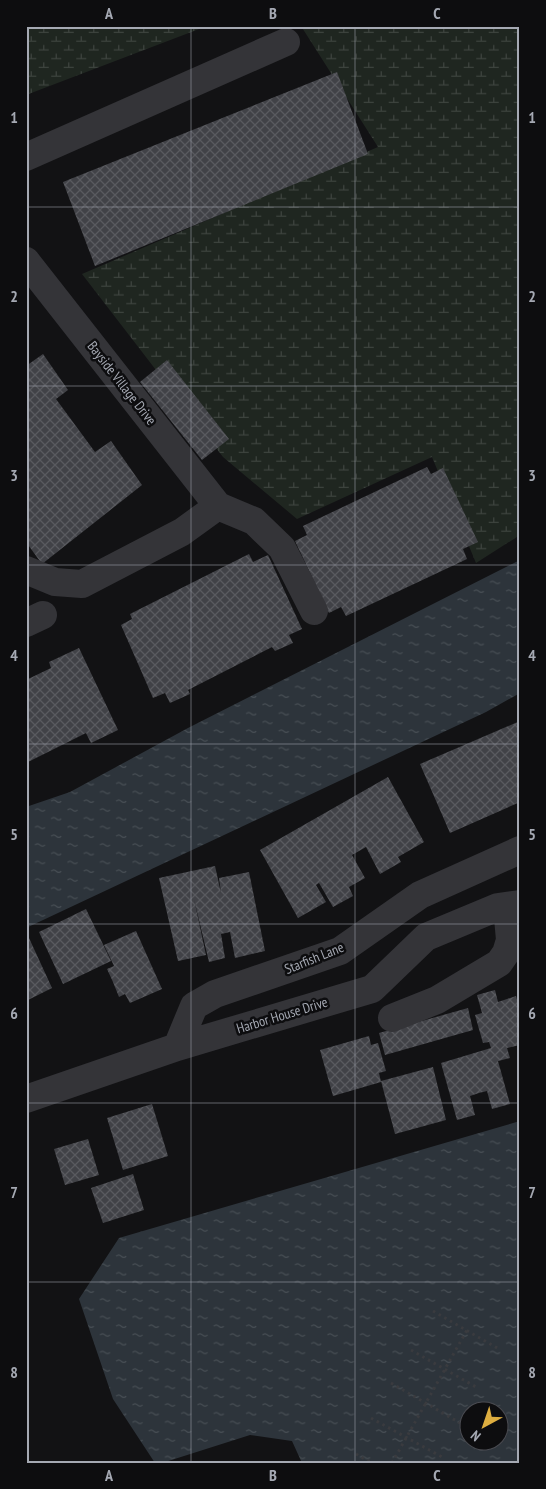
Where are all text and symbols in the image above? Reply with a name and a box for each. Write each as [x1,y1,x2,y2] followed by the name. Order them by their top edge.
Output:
[104,3,114,23] text: A
[269,3,277,23] text: B
[433,3,441,23] text: C
[10,107,18,127] text: 1
[528,107,536,127] text: 1
[10,286,18,306] text: 2
[528,286,536,306] text: 2
[84,337,160,429] street label: Bayside Village Drive
[10,465,18,485] text: 3
[528,465,536,485] text: 3
[10,645,18,665] text: 4
[528,645,536,665] text: 4
[10,824,18,844] text: 5
[528,824,536,844] text: 5
[282,938,346,978] street label: Starfish Lane
[234,993,330,1037] street label: Harbor House Drive
[10,1003,18,1023] text: 6
[528,1003,536,1023] text: 6
[10,1182,18,1202] text: 7
[528,1182,536,1202] text: 7
[10,1362,18,1382] text: 8
[528,1362,536,1382] text: 8
[458,1402,508,1452] north arrow
[467,1427,484,1445] text: N
[104,1465,114,1485] text: A
[269,1465,277,1485] text: B
[433,1465,441,1485] text: C

